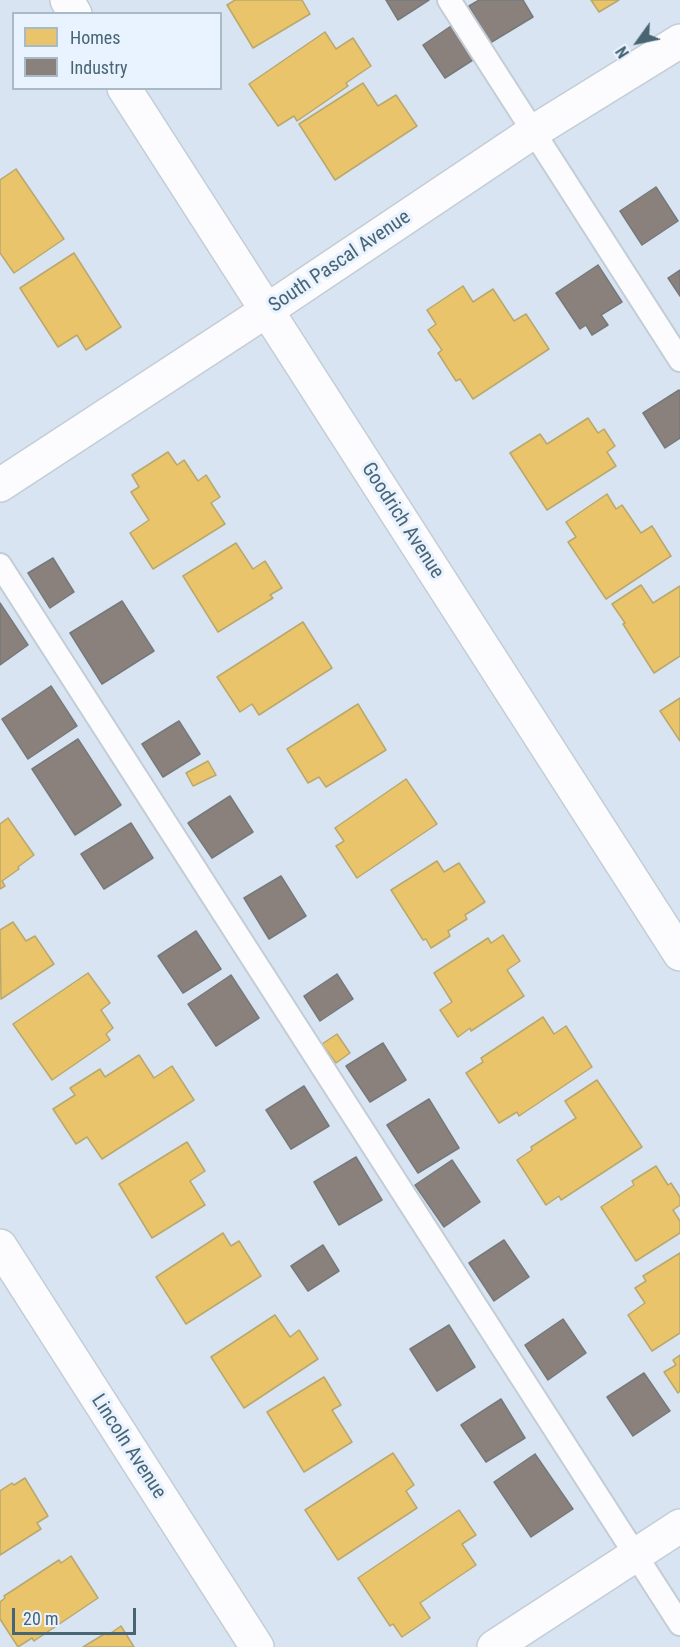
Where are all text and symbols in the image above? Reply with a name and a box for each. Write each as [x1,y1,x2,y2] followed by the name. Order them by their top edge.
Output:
[12,12,222,90] legend
[608,12,668,72] north arrow
[70,27,120,48] text: Homes
[612,43,633,61] text: N
[70,57,128,78] text: Industry
[265,206,415,318] street label: South Pascal Avenue
[356,458,448,584] street label: Goodrich Avenue
[85,1390,171,1504] street label: Lincoln Avenue
[15,1596,140,1634] scale bar
[23,1608,58,1629] text: 20 m

